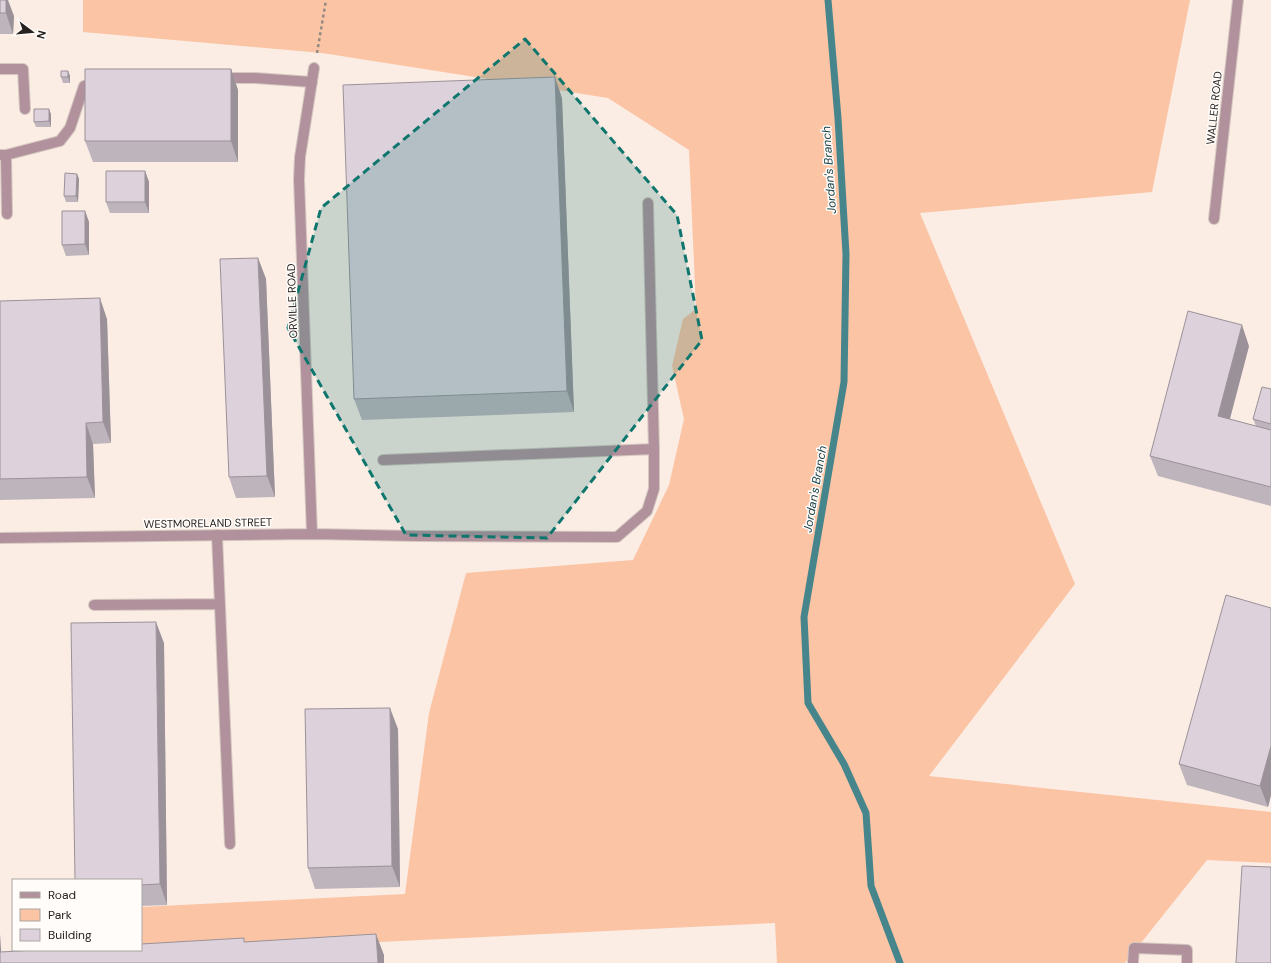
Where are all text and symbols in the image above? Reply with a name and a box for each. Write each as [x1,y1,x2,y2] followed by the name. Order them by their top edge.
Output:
[12,12,52,52] north arrow
[34,29,49,41] text: N
[1203,70,1225,145] street label: WALLER ROAD
[818,125,840,214] water label: Jordan's Branch
[284,263,300,339] street label: ORVILLE ROAD
[799,444,831,534] water label: Jordan's Branch
[144,515,272,531] street label: WESTMORELAND STREET
[12,879,142,951] legend
[48,887,76,903] text: Road
[48,907,72,923] text: Park
[48,927,92,943] text: Building

